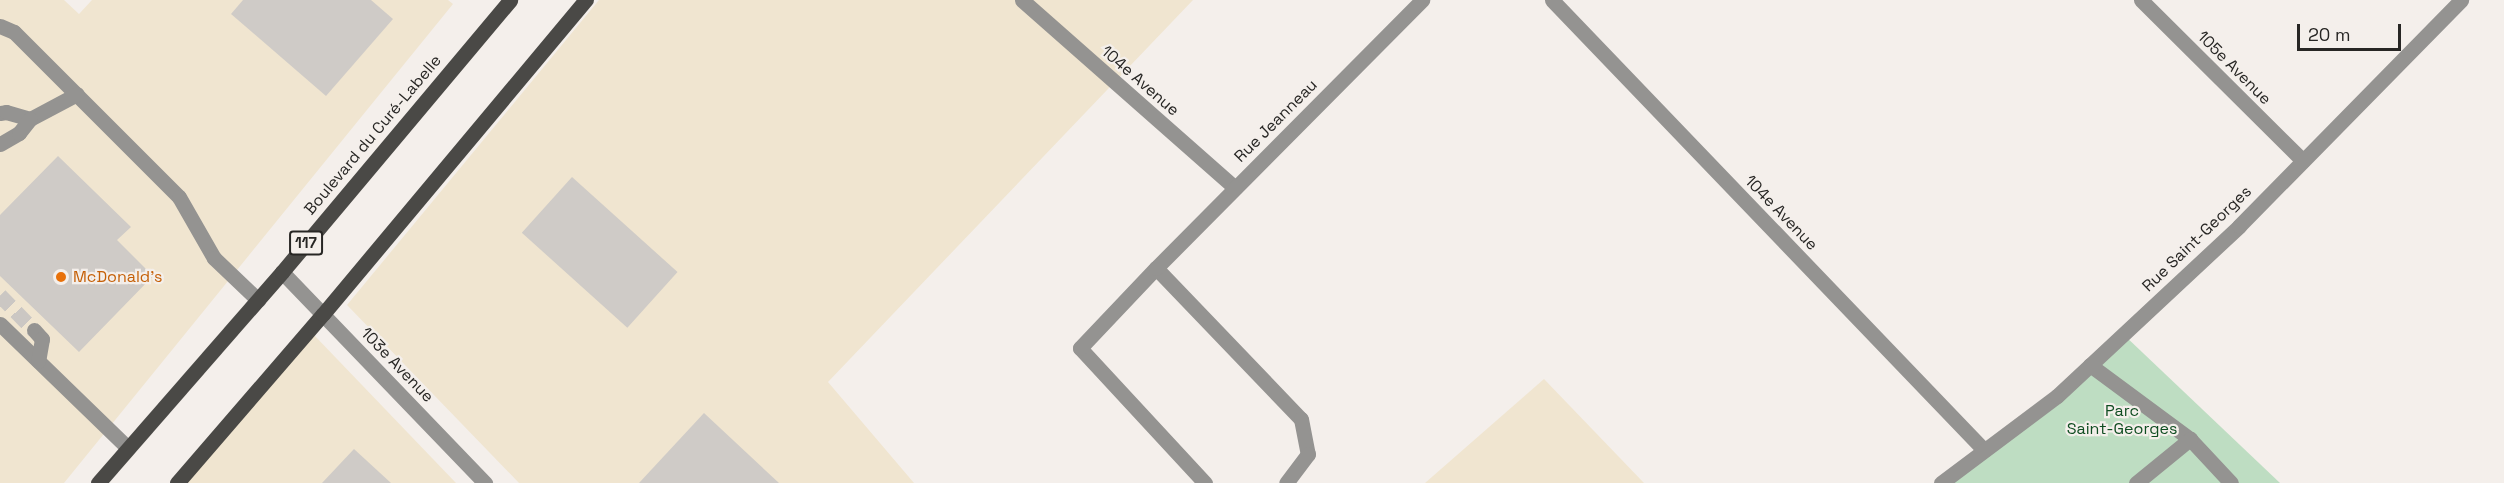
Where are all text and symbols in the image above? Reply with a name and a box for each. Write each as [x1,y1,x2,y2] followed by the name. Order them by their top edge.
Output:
[2300,12,2404,50] scale bar
[2308,23,2351,46] text: 20 m
[2193,27,2275,109] street label: 105e Avenue
[1097,42,1183,120] street label: 104e Avenue
[300,51,446,219] street label: Boulevard du Curé-Labelle
[1231,76,1321,166] street label: Rue Jeanneau
[1740,171,1822,255] street label: 104e Avenue
[2138,182,2256,296] street label: Rue Saint-Georges
[288,231,324,255] road number: 117
[73,267,163,287] place label: McDonald's
[54,270,68,284] marker: McDonald's
[357,324,437,406] street label: 103e Avenue
[2067,401,2177,439] park label: Parc Saint-Georges

